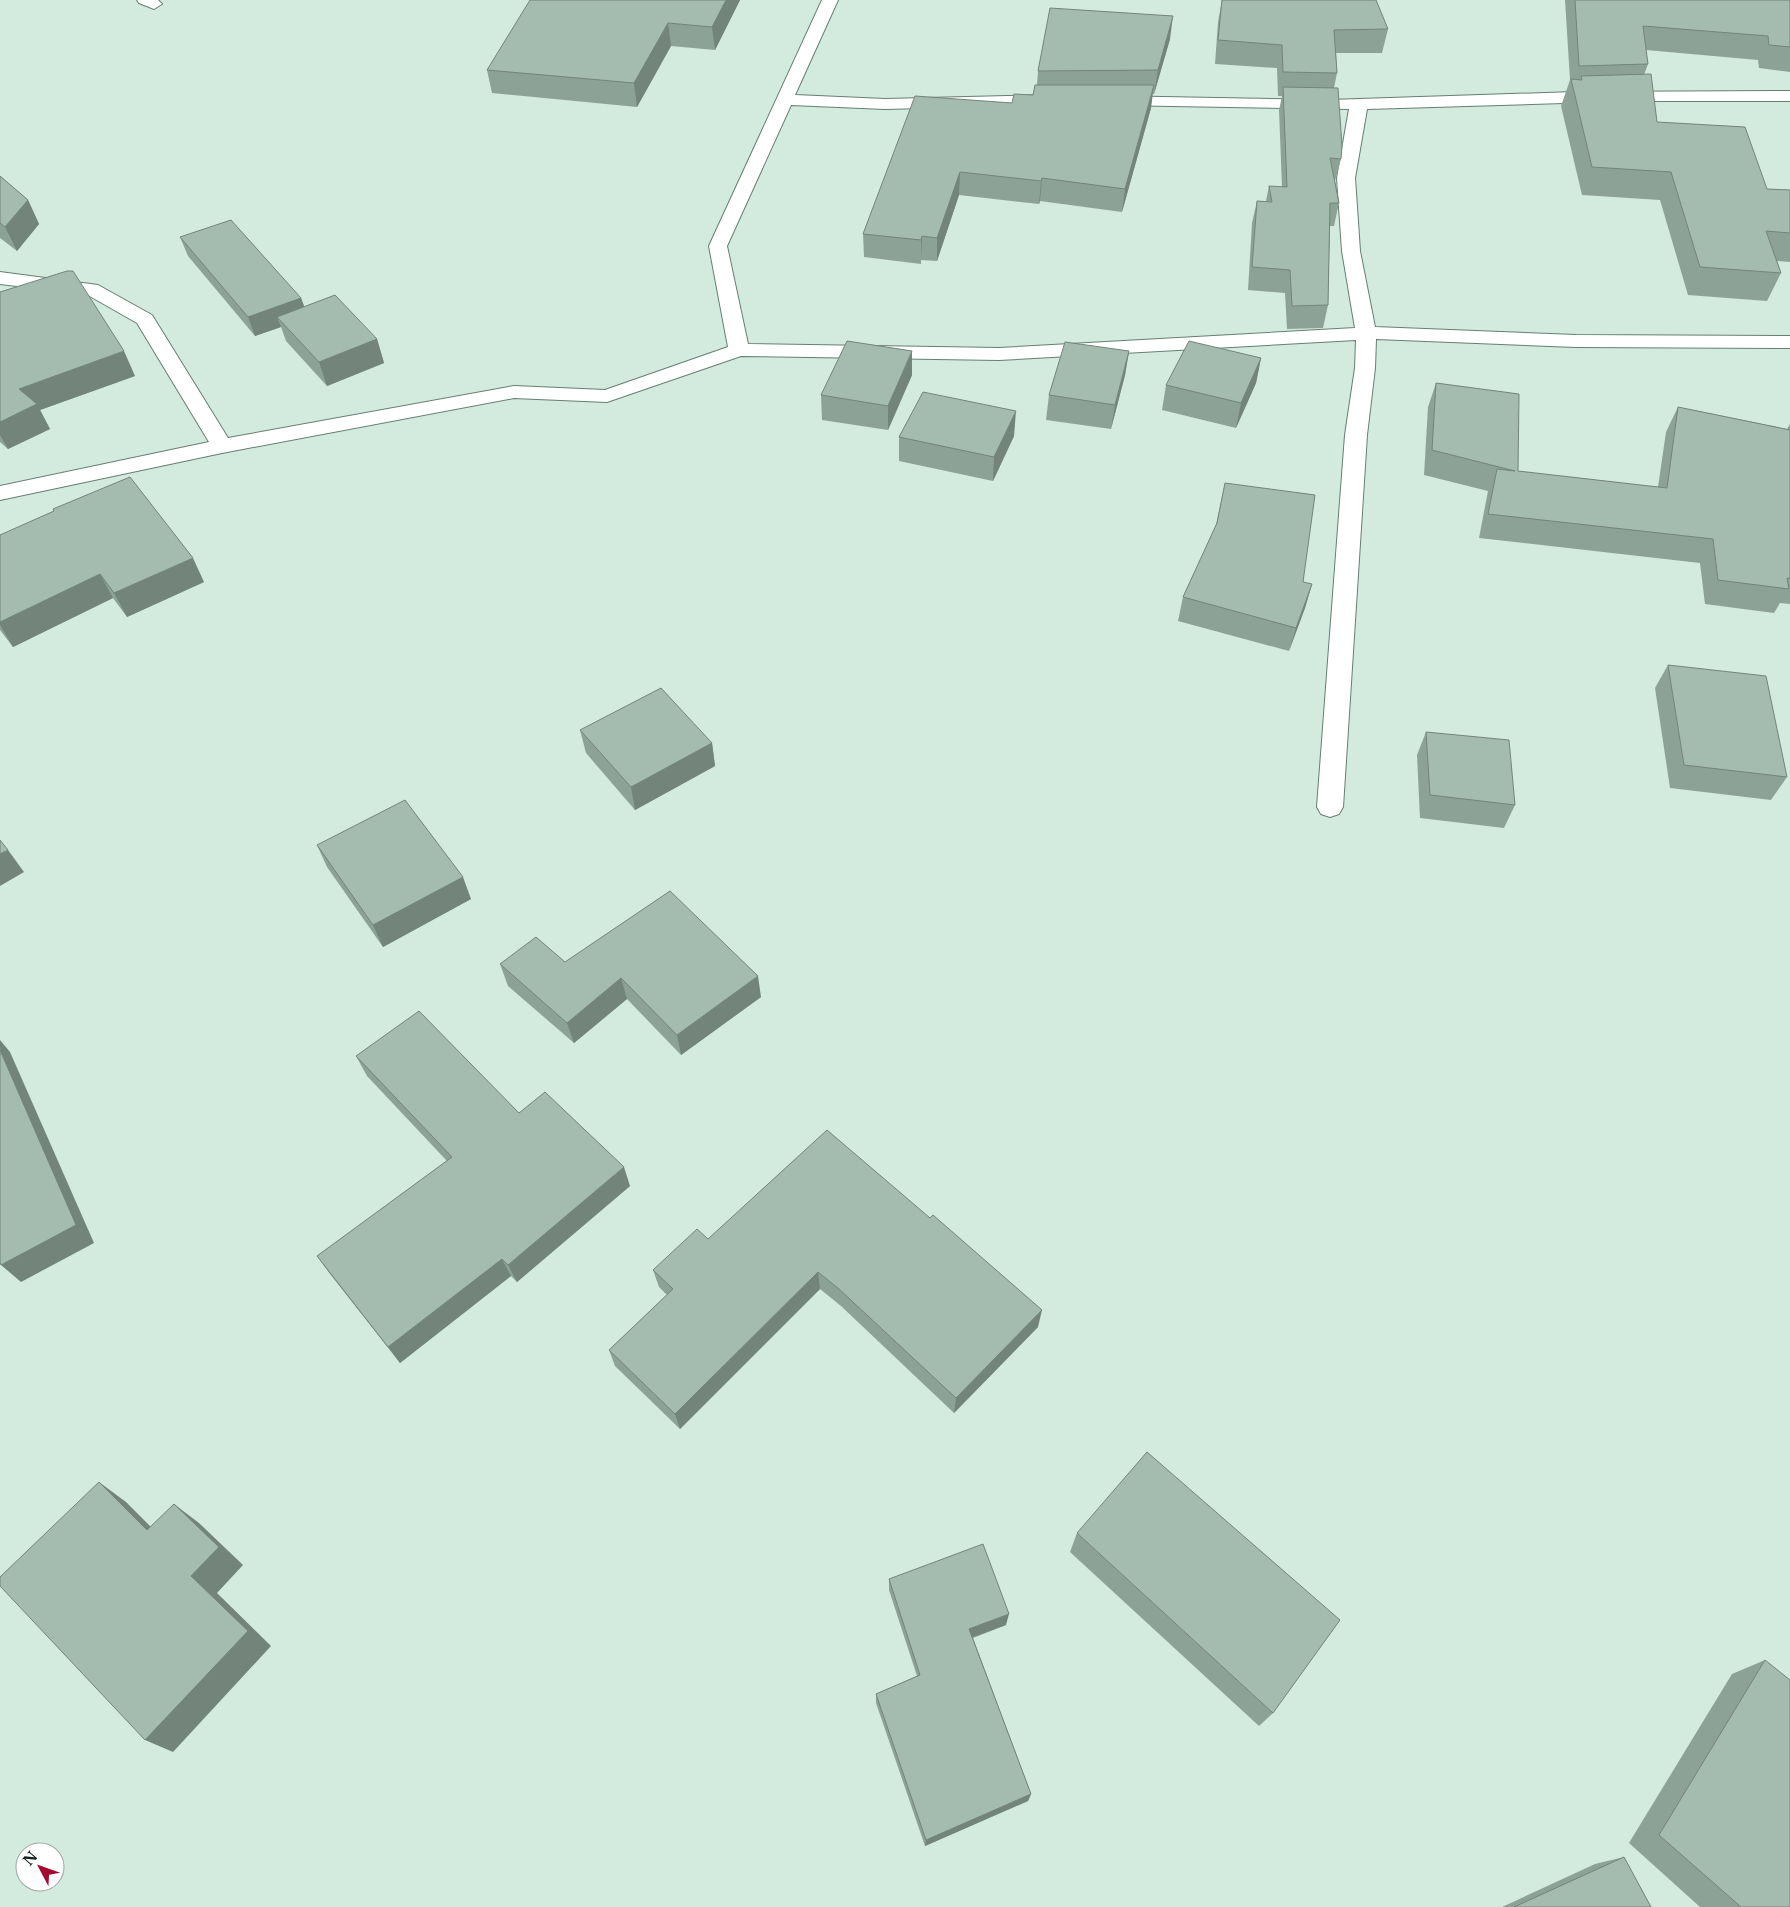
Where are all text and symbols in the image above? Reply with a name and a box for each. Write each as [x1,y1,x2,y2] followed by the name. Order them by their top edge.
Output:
[15,1842,65,1892] north arrow
[19,1848,41,1869] text: N

